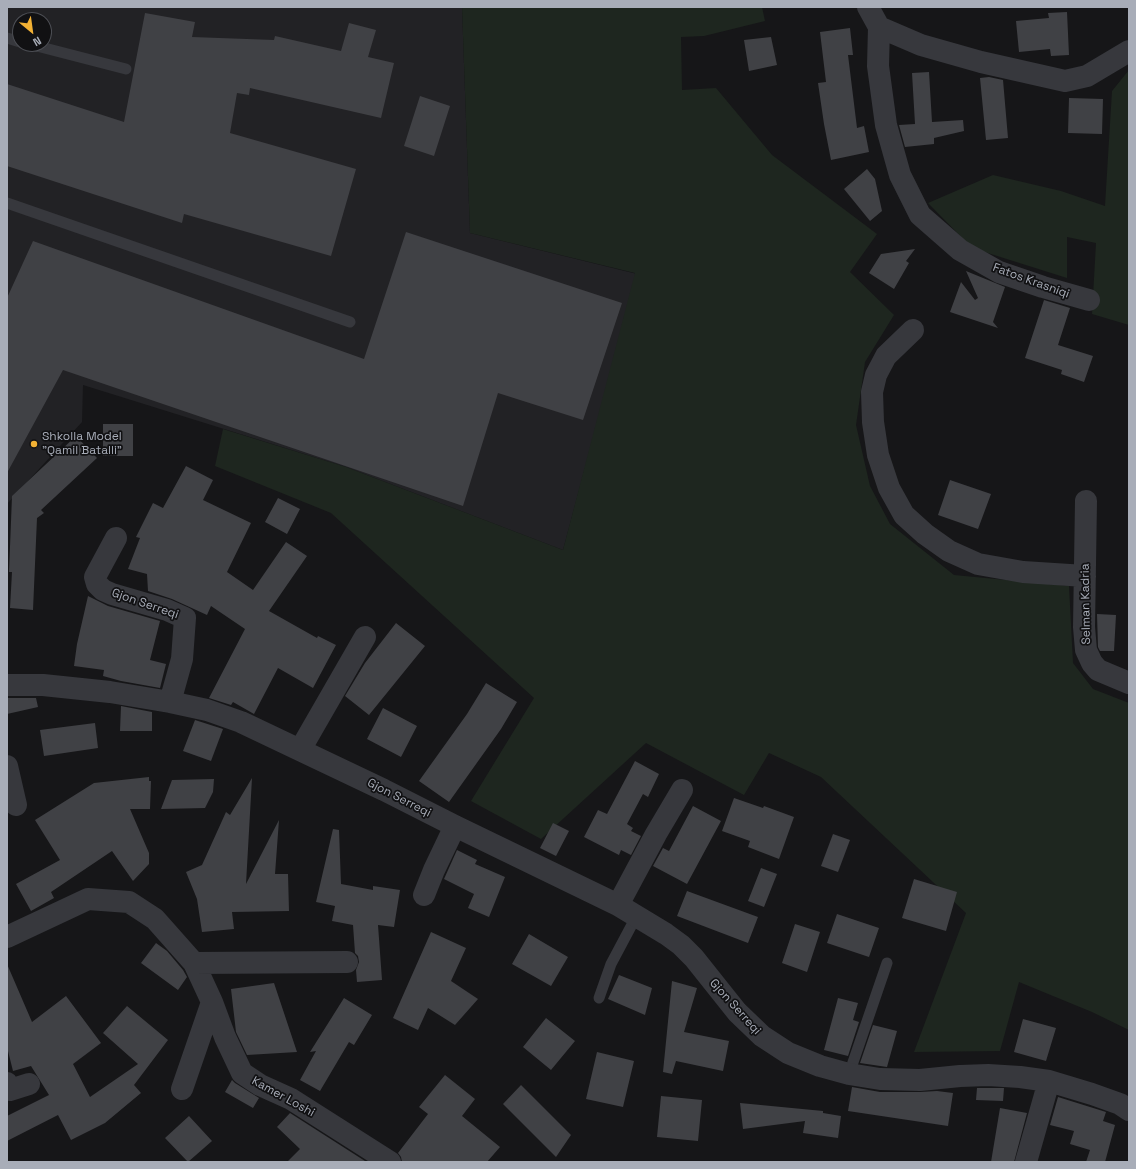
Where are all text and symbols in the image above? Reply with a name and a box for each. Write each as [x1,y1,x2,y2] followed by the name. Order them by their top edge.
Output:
[12,12,52,52] north arrow
[31,34,44,50] text: N
[991,260,1071,302] street label: Fatos Krasniqi
[42,430,122,458] place label: Shkolla Model "Qamil Batalli"
[29,439,39,449] marker: Shkolla Model "Qamil Batalli"
[1078,563,1094,645] street label: Selman Kadria
[110,586,180,622] street label: Gjon Serreqi
[365,776,433,820] street label: Gjon Serreqi
[706,976,764,1038] street label: Gjon Serreqi
[249,1074,317,1120] street label: Kamer Loshi

